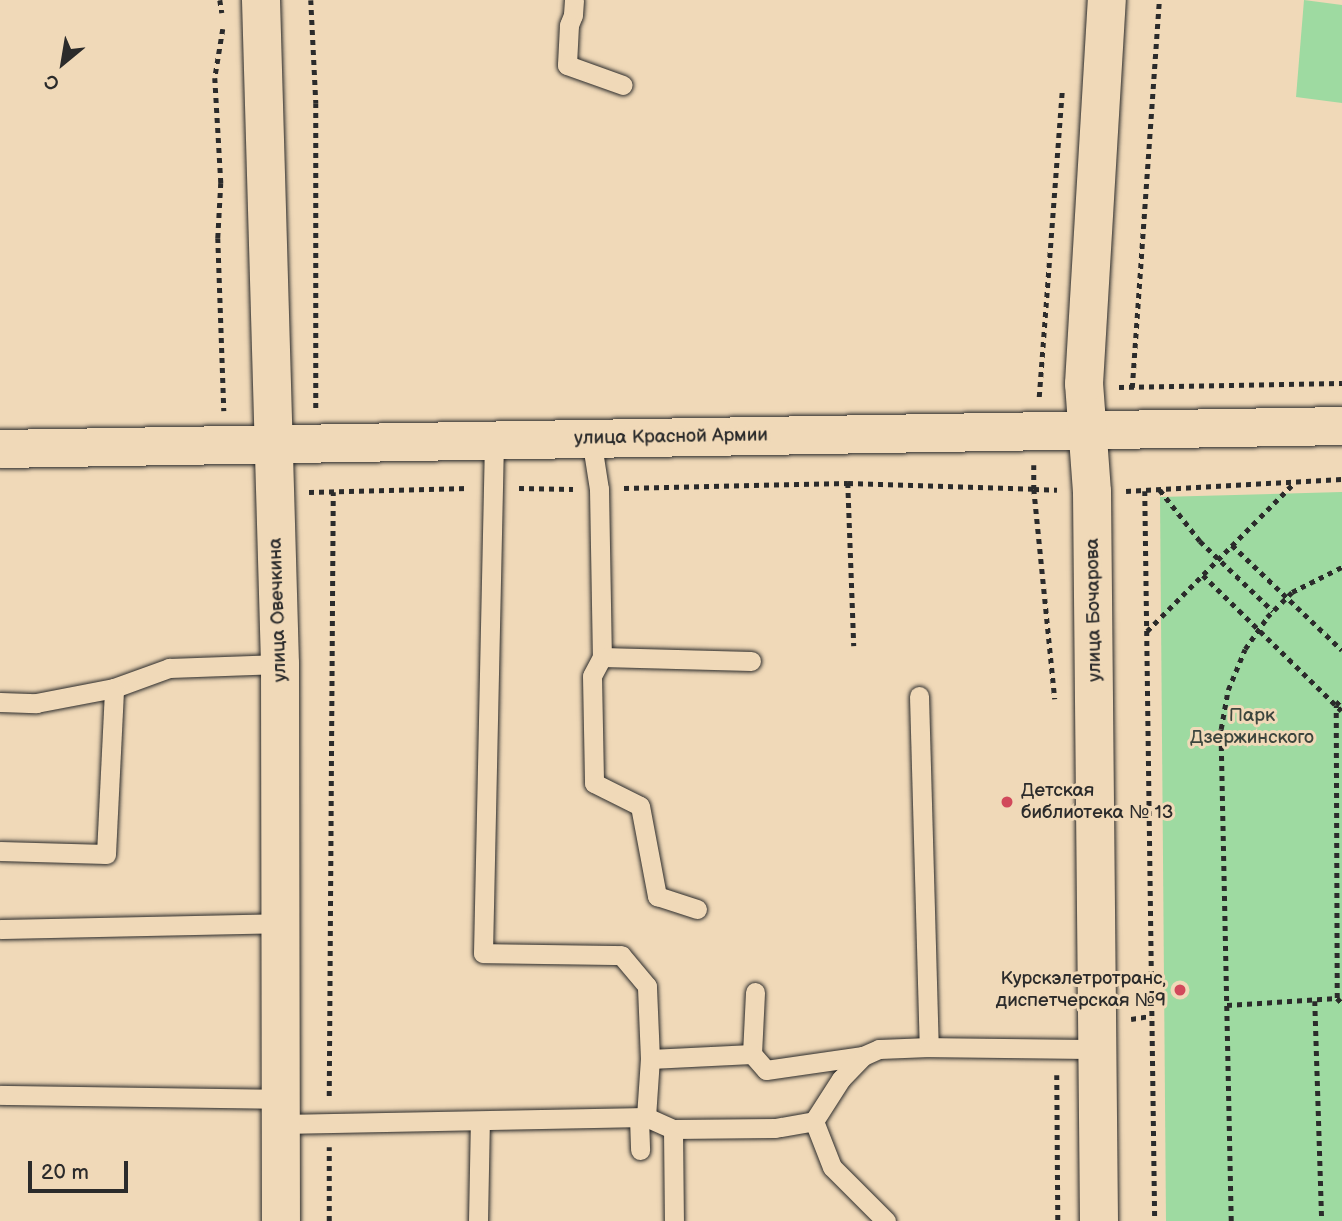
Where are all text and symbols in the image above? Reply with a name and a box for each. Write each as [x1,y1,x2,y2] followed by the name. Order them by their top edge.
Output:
[28,28,98,98] north arrow
[41,68,64,95] text: С
[574,424,768,450] street label: улица Красной Армии
[264,537,292,683] street label: улица Овечкина
[1081,538,1107,682] street label: улица Бочарова
[1190,705,1314,749] park label: Парк Дзержинского
[1021,780,1173,824] place label: Детская библиотека № 13
[999,794,1015,810] marker: Детская библиотека № 13
[996,968,1166,1012] place label: Курскэлетротранс, диспетчерская №9
[1172,982,1188,998] marker: Курскэлетротранс, диспетчерская №9
[32,1148,131,1192] scale bar
[41,1160,89,1185] text: 20 m

